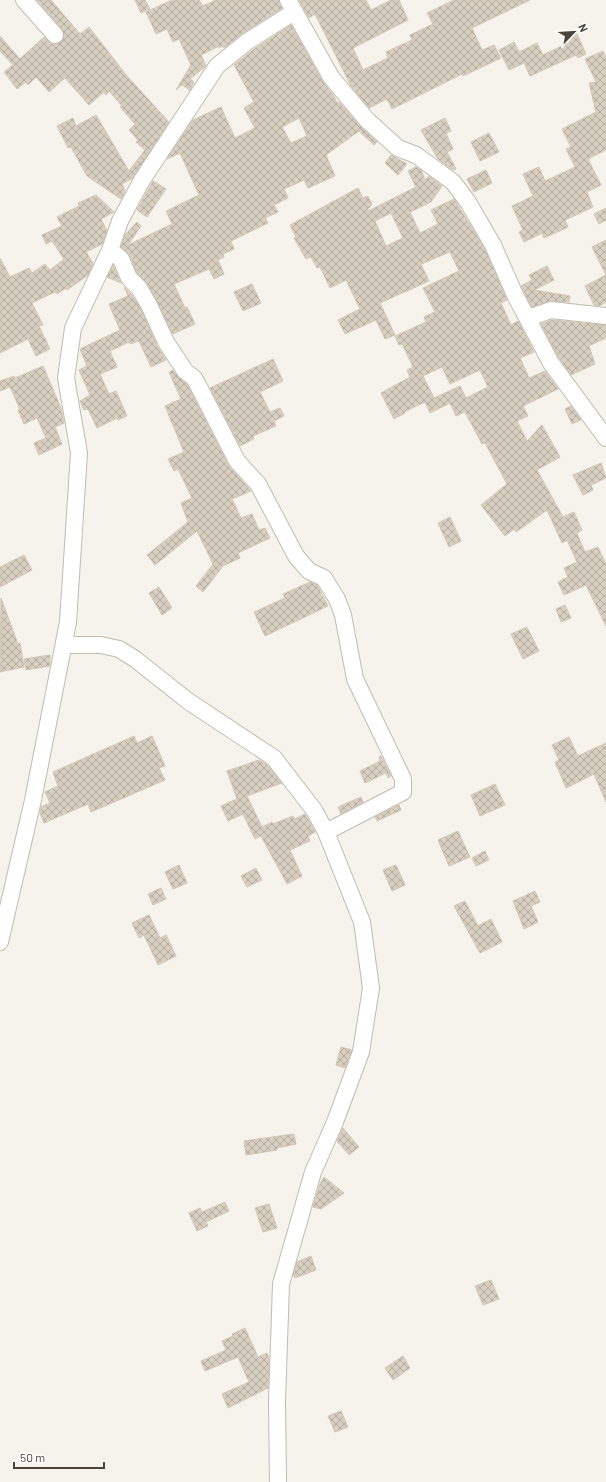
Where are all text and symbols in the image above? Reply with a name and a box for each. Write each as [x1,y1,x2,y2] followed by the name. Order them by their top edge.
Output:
[554,12,594,52] north arrow
[576,21,591,34] text: N
[14,1444,104,1470] scale bar
[20,1450,45,1464] text: 50 m

